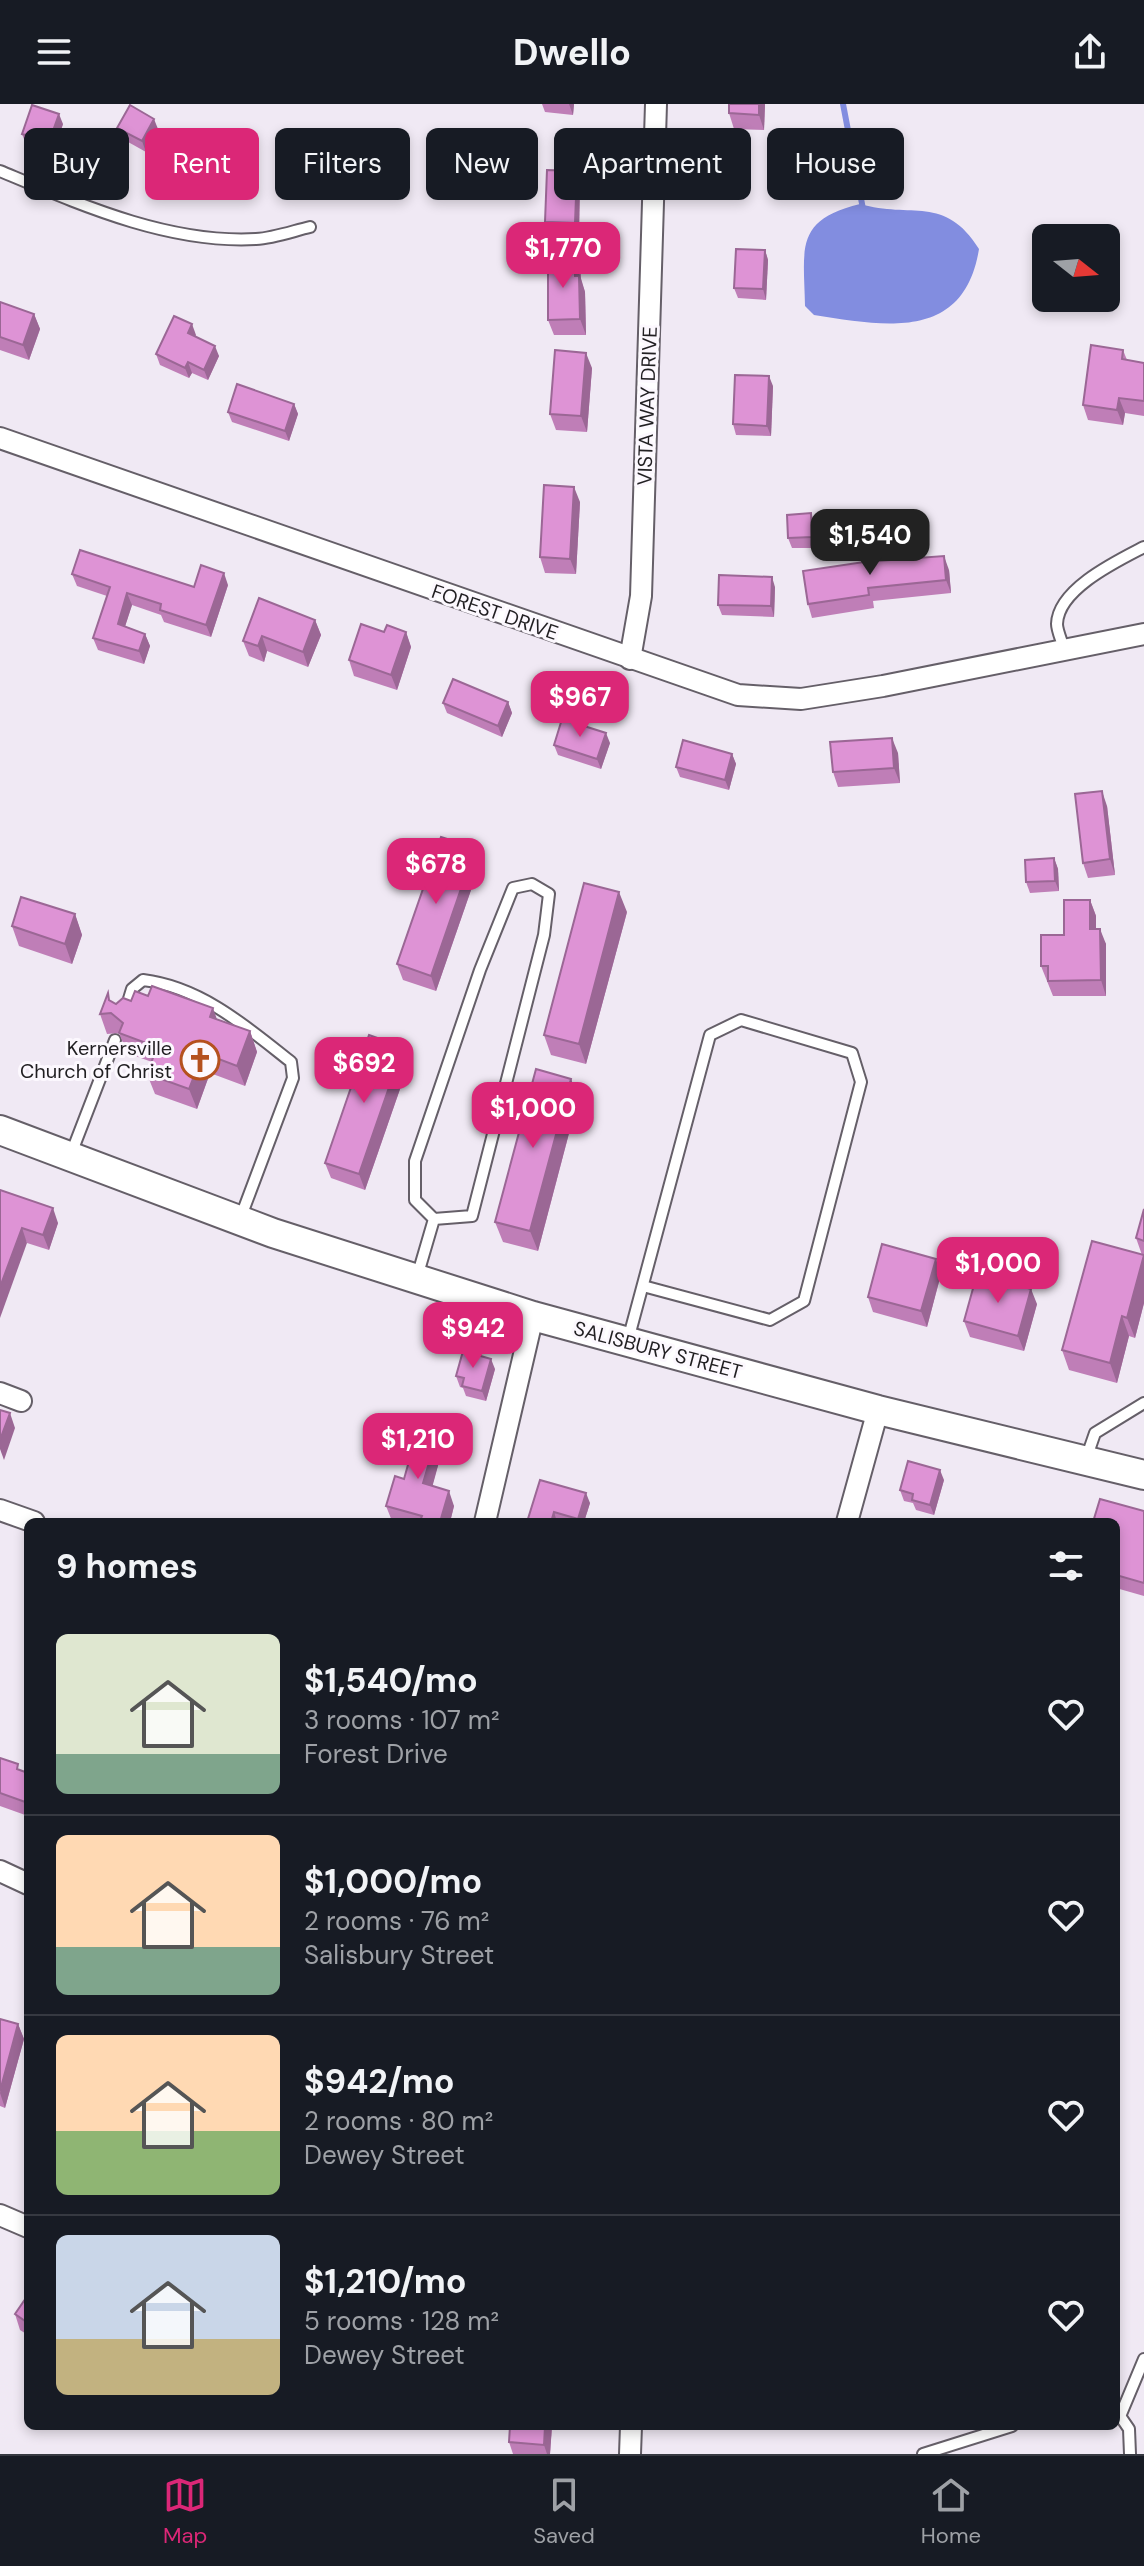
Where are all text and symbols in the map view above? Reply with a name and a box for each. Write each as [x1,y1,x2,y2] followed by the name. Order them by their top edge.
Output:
[513,29,631,76] text: Dwello
[32,30,76,74] icon: menu
[1068,30,1112,74] icon: share
[24,128,129,200] chip: Buy
[145,128,259,200] chip: Rent
[275,128,410,200] chip: Filters
[426,128,538,200] chip: New
[554,128,751,200] chip: Apartment
[767,128,904,200] chip: House
[498,222,628,290] pin: $1,770
[1032,224,1120,312] north arrow
[1032,224,1120,312] map controls
[524,231,602,265] text: $1,770
[631,326,663,486] street label: VISTA WAY DRIVE
[805,509,935,577] pin: $1,540
[829,518,911,552] text: $1,540
[428,578,562,646] street label: FOREST DRIVE
[533,671,627,739] pin: $967
[549,680,611,714] text: $967
[389,838,483,906] pin: $678
[405,847,467,881] text: $678
[20,1035,172,1084] place label: Kernersville Church of Christ
[317,1037,411,1105] pin: $692
[179,1039,221,1081] church icon: Kernersville Church of Christ
[333,1046,396,1080] text: $692
[468,1082,598,1150] pin: $1,000
[490,1091,576,1125] text: $1,000
[933,1237,1063,1305] pin: $1,000
[955,1246,1041,1280] text: $1,000
[426,1302,520,1370] pin: $942
[441,1311,505,1345] text: $942
[571,1315,745,1385] street label: SALISBURY STREET
[353,1413,483,1481] pin: $1,210
[381,1422,455,1456] text: $1,210
[56,1544,198,1589] text: 9 homes
[1044,1544,1088,1588] icon: filters
[304,1658,478,1703] text: $1,540/mo
[120,1666,216,1762] icon: home
[1044,1692,1088,1736] icon: heart
[304,1703,500,1737] text: 3 rooms · 107 m²
[304,1737,448,1771] text: Forest Drive
[304,1859,482,1904] text: $1,000/mo
[120,1867,216,1963] icon: home
[1044,1893,1088,1937] icon: heart
[304,1904,489,1938] text: 2 rooms · 76 m²
[304,1938,494,1972] text: Salisbury Street
[304,2059,454,2104] text: $942/mo
[120,2067,216,2163] icon: home
[1044,2093,1088,2137] icon: heart
[304,2104,493,2138] text: 2 rooms · 80 m²
[304,2138,465,2172] text: Dewey Street
[304,2259,466,2304] text: $1,210/mo
[120,2267,216,2363] icon: home
[1044,2293,1088,2337] icon: heart
[304,2304,499,2338] text: 5 rooms · 128 m²
[304,2338,465,2372] text: Dewey Street
[163,2473,207,2550] tab: Map
[533,2473,595,2550] tab: Saved
[921,2473,981,2550] tab: Home

